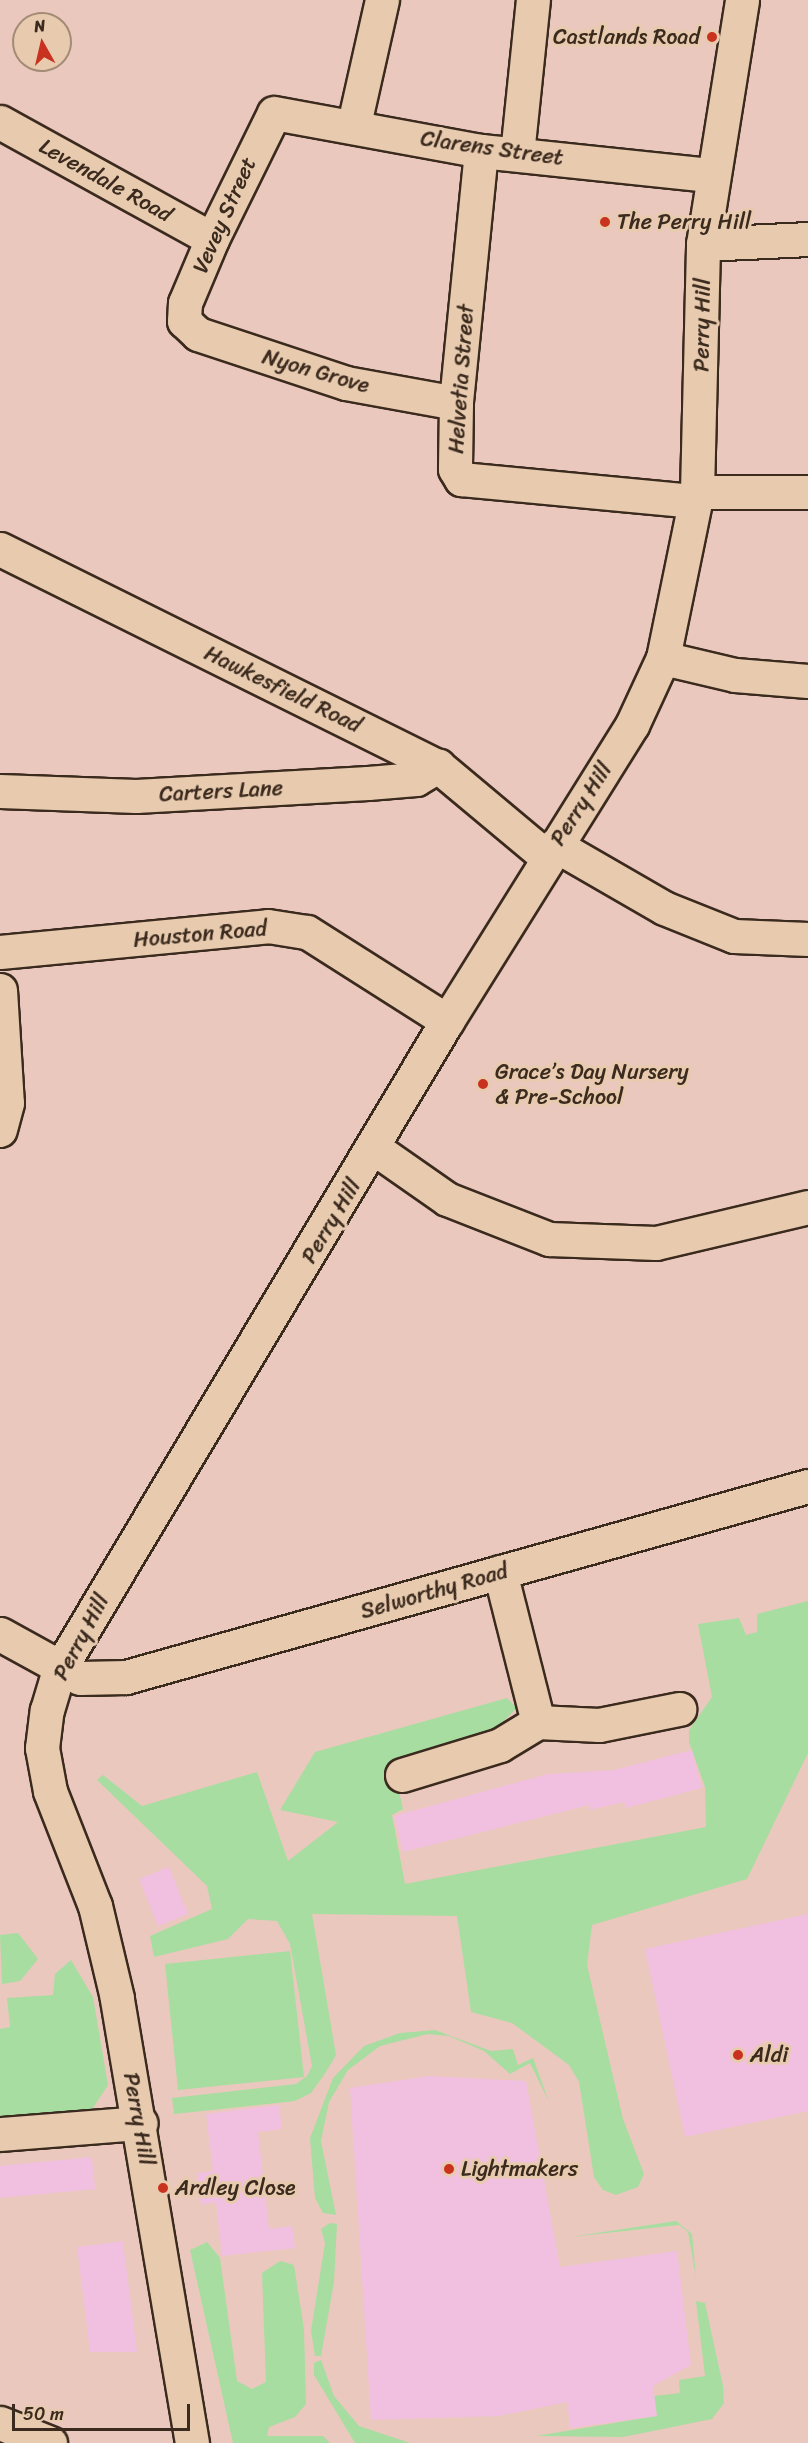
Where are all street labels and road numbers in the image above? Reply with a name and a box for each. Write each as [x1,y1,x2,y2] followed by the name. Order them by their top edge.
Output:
[419,125,565,171] street label: Clarens Street
[35,133,177,227] street label: Levendale Road
[186,152,262,278] street label: Vevey Street
[688,278,716,372] street label: Perry Hill
[443,303,479,455] street label: Helvetia Street
[259,343,373,399] street label: Nyon Grove
[200,640,366,738] street label: Hawkesfield Road
[544,757,618,851] street label: Perry Hill
[158,775,284,807] street label: Carters Lane
[132,915,268,953] street label: Houston Road
[296,1174,366,1268] street label: Perry Hill
[357,1557,511,1625] street label: Selworthy Road
[47,1589,115,1685] street label: Perry Hill
[118,2070,160,2168] street label: Perry Hill

